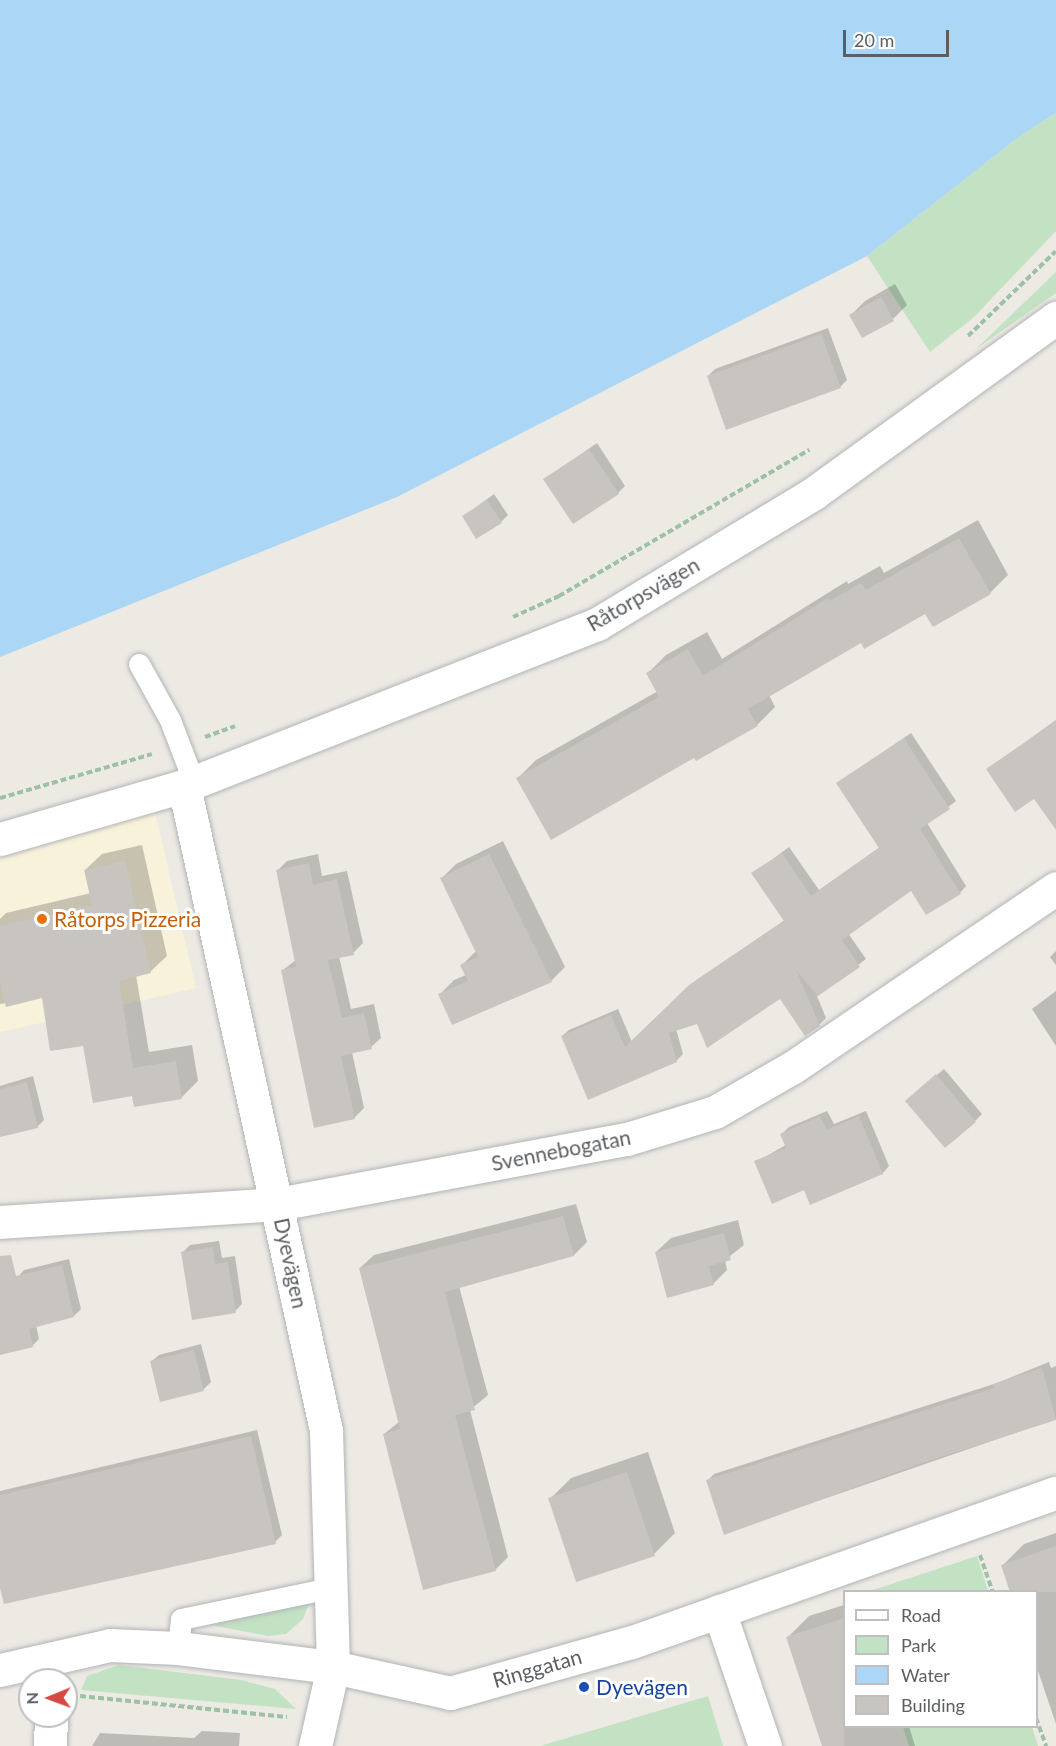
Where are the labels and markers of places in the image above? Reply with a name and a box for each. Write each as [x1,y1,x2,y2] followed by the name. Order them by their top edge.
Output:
[54,906,201,932] place label: Råtorps Pizzeria
[35,912,49,926] marker: Råtorps Pizzeria
[596,1674,688,1700] place label: Dyevägen
[577,1680,591,1694] marker: Dyevägen

